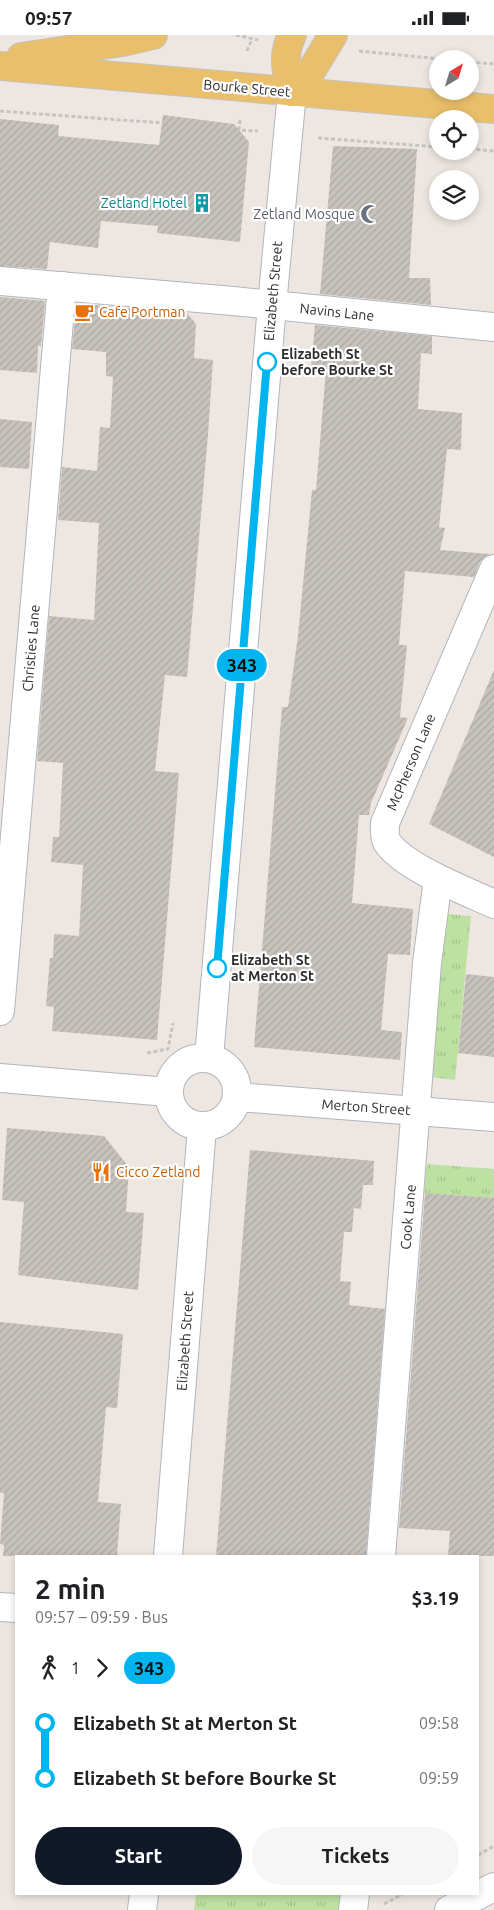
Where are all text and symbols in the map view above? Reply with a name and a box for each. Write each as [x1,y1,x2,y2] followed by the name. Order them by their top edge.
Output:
[25,7,73,29] text: 09:57
[429,50,479,100] north arrow
[429,50,479,220] map controls
[203,76,292,100] street label: Bourke Street
[429,110,479,160] button: locate
[429,170,479,220] button: layers
[191,192,213,214] building icon: Zetland Hotel
[101,195,187,211] place label: Zetland Hotel
[359,203,381,225] mosque icon: Zetland Mosque
[253,206,355,222] place label: Zetland Mosque
[261,240,285,342] street label: Elizabeth Street
[299,300,375,324] street label: Navins Lane
[73,301,95,323] cafe icon: Cafe Portman
[99,304,186,320] place label: Cafe Portman
[281,346,393,378] place label: Elizabeth St before Bourke St
[257,352,277,372] marker: Elizabeth St before Bourke St
[19,604,43,692] street label: Christies Lane
[213,649,271,681] line badge: 343
[227,655,257,675] text: 343
[383,711,439,813] street label: McPherson Lane
[231,952,314,984] place label: Elizabeth St at Merton St
[207,958,227,978] marker: Elizabeth St at Merton St
[321,1096,412,1118] street label: Merton Street
[90,1161,112,1183] restaurant icon: Cicco Zetland
[116,1164,201,1180] place label: Cicco Zetland
[397,1184,419,1250] street label: Cook Lane
[174,1290,197,1392] street label: Elizabeth Street
[35,1573,106,1604] text: 2 min
[411,1587,459,1609] text: $3.19
[35,1608,168,1626] text: 09:57 – 09:59 · Bus
[35,1654,63,1682] icon: walk
[88,1654,116,1682] icon: forward
[134,1658,165,1678] text: 343
[71,1659,80,1677] text: 1
[73,1712,297,1734] text: Elizabeth St at Merton St
[419,1714,459,1732] text: 09:58
[73,1767,336,1789] text: Elizabeth St before Bourke St
[419,1769,459,1787] text: 09:59
[35,1827,242,1885] button: Start
[252,1827,459,1885] button: Tickets

